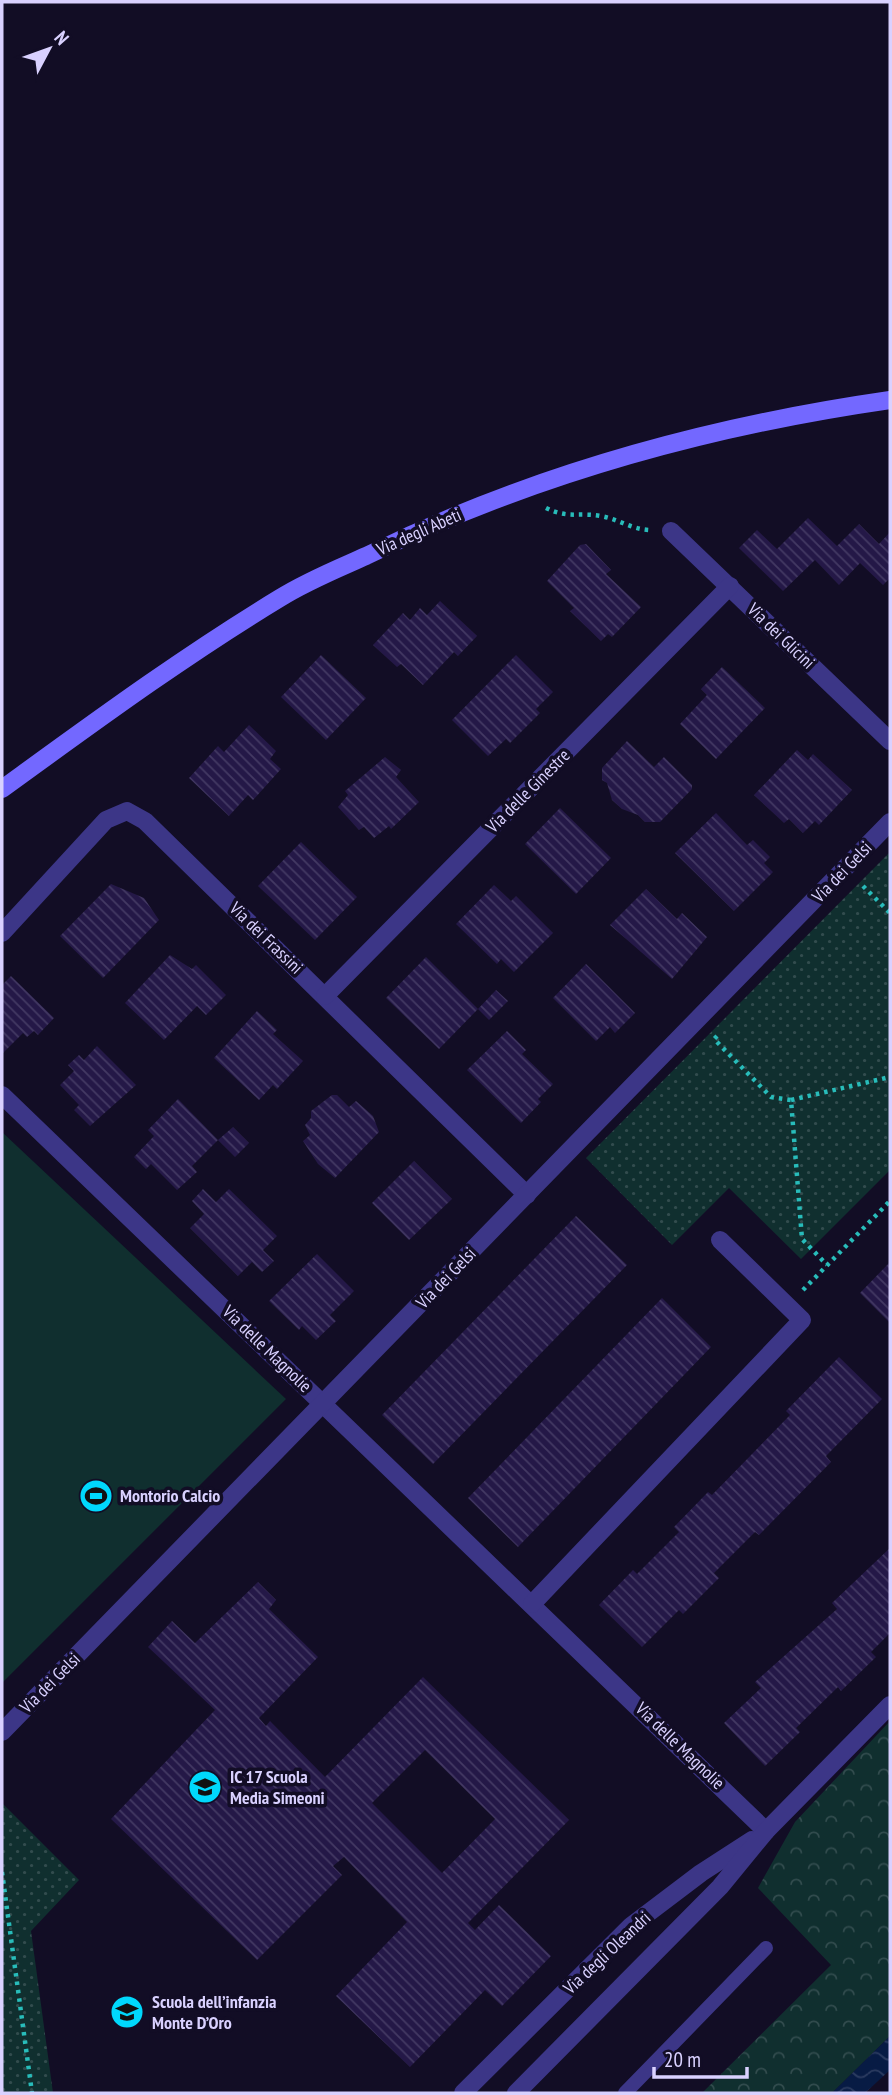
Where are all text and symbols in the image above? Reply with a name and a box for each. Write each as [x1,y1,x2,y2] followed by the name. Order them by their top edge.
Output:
[14,14,84,84] north arrow
[49,26,74,50] text: N
[372,503,465,561] street label: Via degli Abeti
[742,597,820,674] street label: Via dei Glicini
[480,744,575,838] street label: Via delle Ginestre
[806,836,877,908] street label: Via dei Gelsi
[224,896,308,978] street label: Via dei Frassini
[410,1242,481,1314] street label: Via dei Gelsi
[217,1299,317,1397] street label: Via delle Magnolie
[77,1477,115,1515] sports icon: Montorio Calcio
[120,1484,220,1507] place label: Montorio Calcio
[14,1647,85,1719] street label: Via dei Gelsi
[630,1696,730,1794] street label: Via delle Magnolie
[230,1765,325,1809] place label: IC 17 Scuola Media Simeoni
[186,1768,224,1806] school or university icon: IC 17 Scuola Media Simeoni
[557,1906,655,2000] street label: Via degli Oleandri
[152,1990,276,2034] place label: Scuola dell’infanzia Monte D’Oro
[108,1993,146,2031] school or university icon: Scuola dell’infanzia Monte D’Oro
[654,2036,747,2080] scale bar
[664,2046,701,2073] text: 20 m

